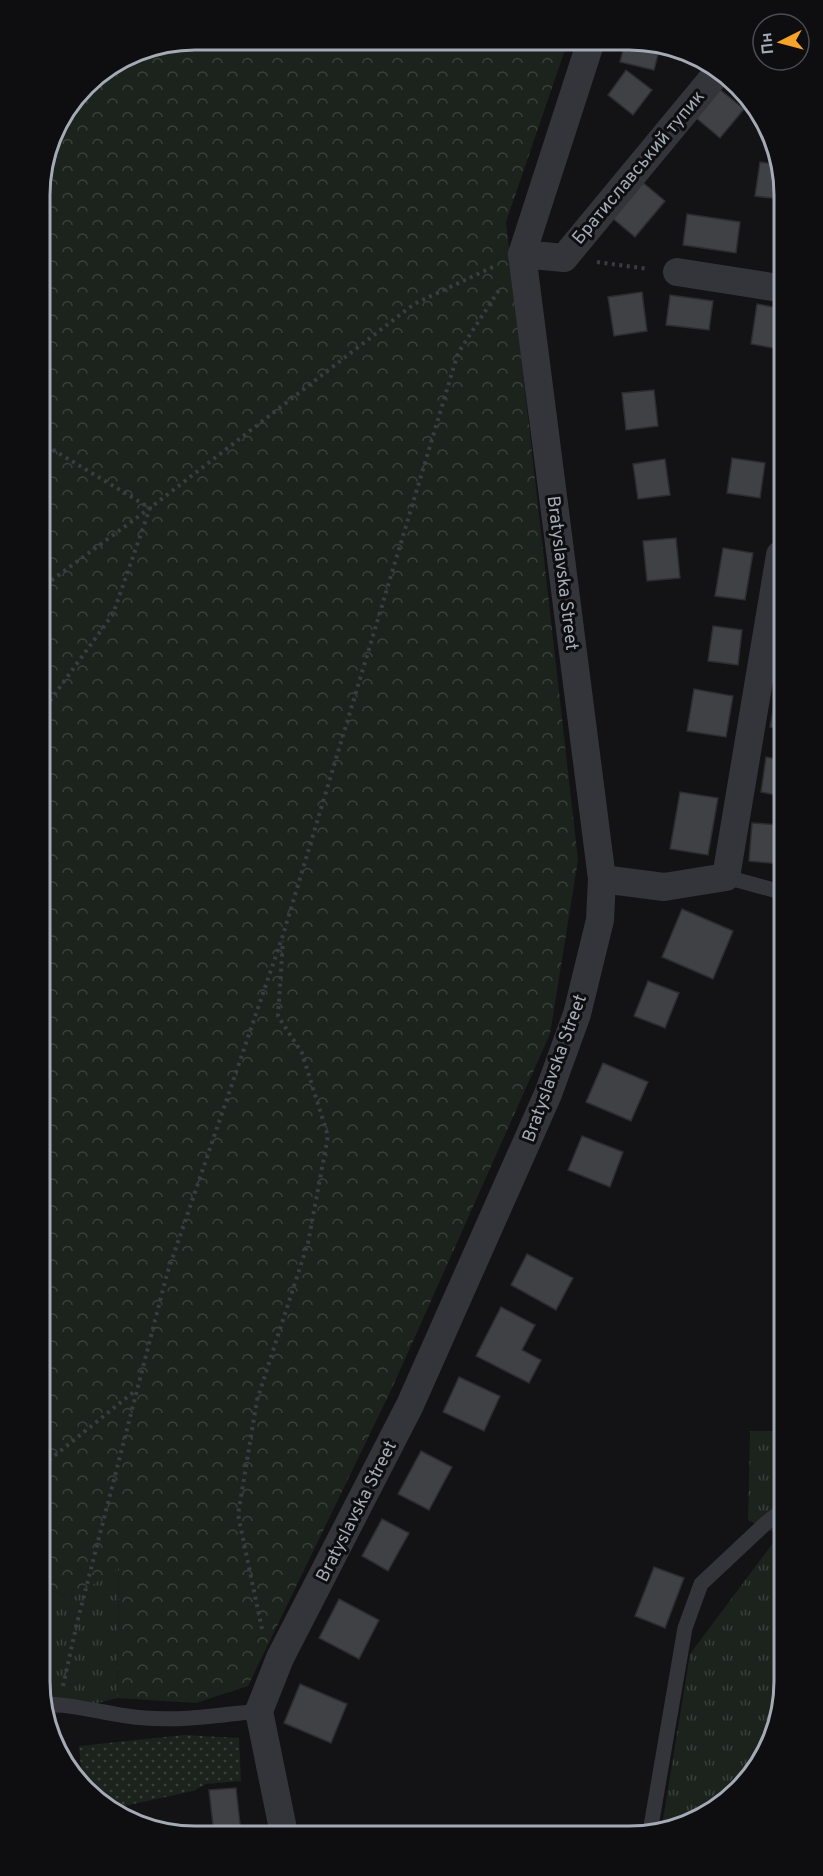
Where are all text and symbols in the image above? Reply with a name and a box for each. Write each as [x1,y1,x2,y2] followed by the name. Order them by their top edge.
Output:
[751,12,811,72] north arrow
[757,32,779,55] text: Пн
[568,86,710,250] street label: Братиславський тупик
[541,495,582,652] street label: Bratyslavska Street
[518,991,593,1146] street label: Bratyslavska Street
[312,1437,403,1586] street label: Bratyslavska Street

